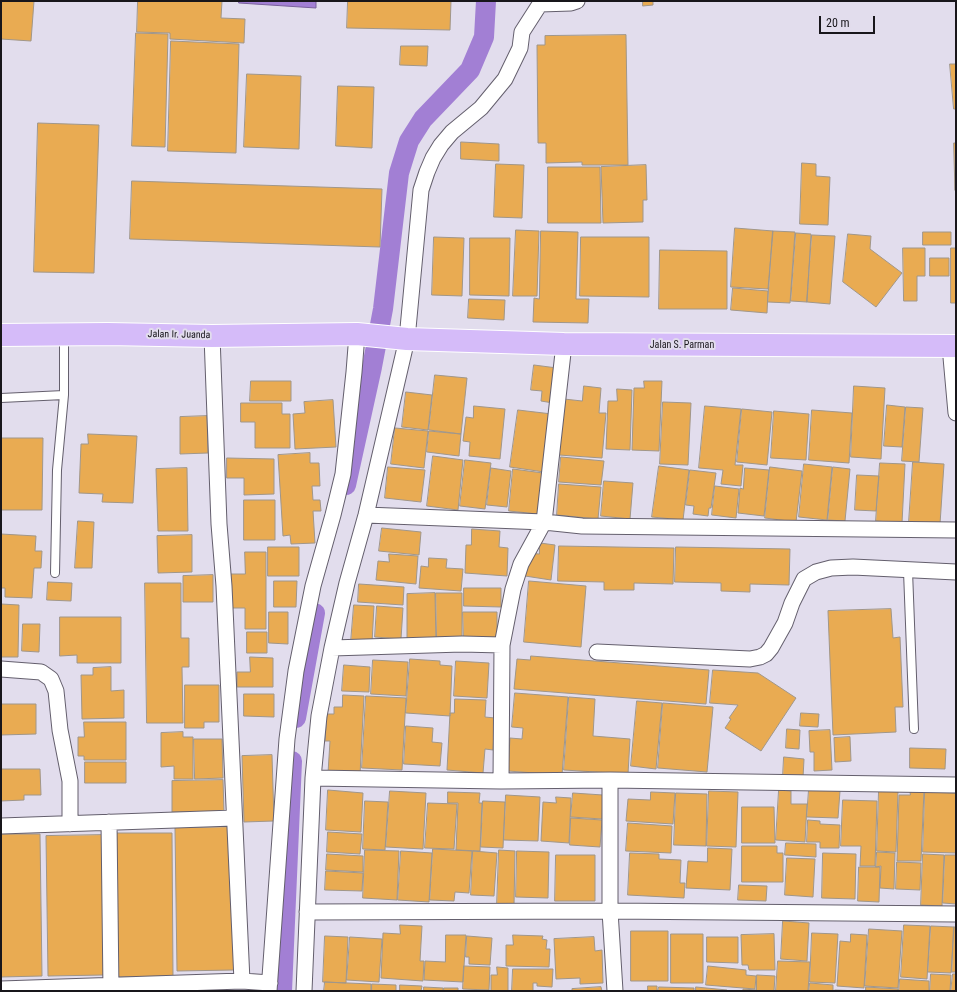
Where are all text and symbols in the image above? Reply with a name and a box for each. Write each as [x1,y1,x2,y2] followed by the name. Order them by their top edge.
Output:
[821,8,877,34] scale bar
[826,16,850,30] text: 20 m
[148,328,210,342] street label: Jalan Ir. Juanda
[650,339,714,351] street label: Jalan S. Parman

